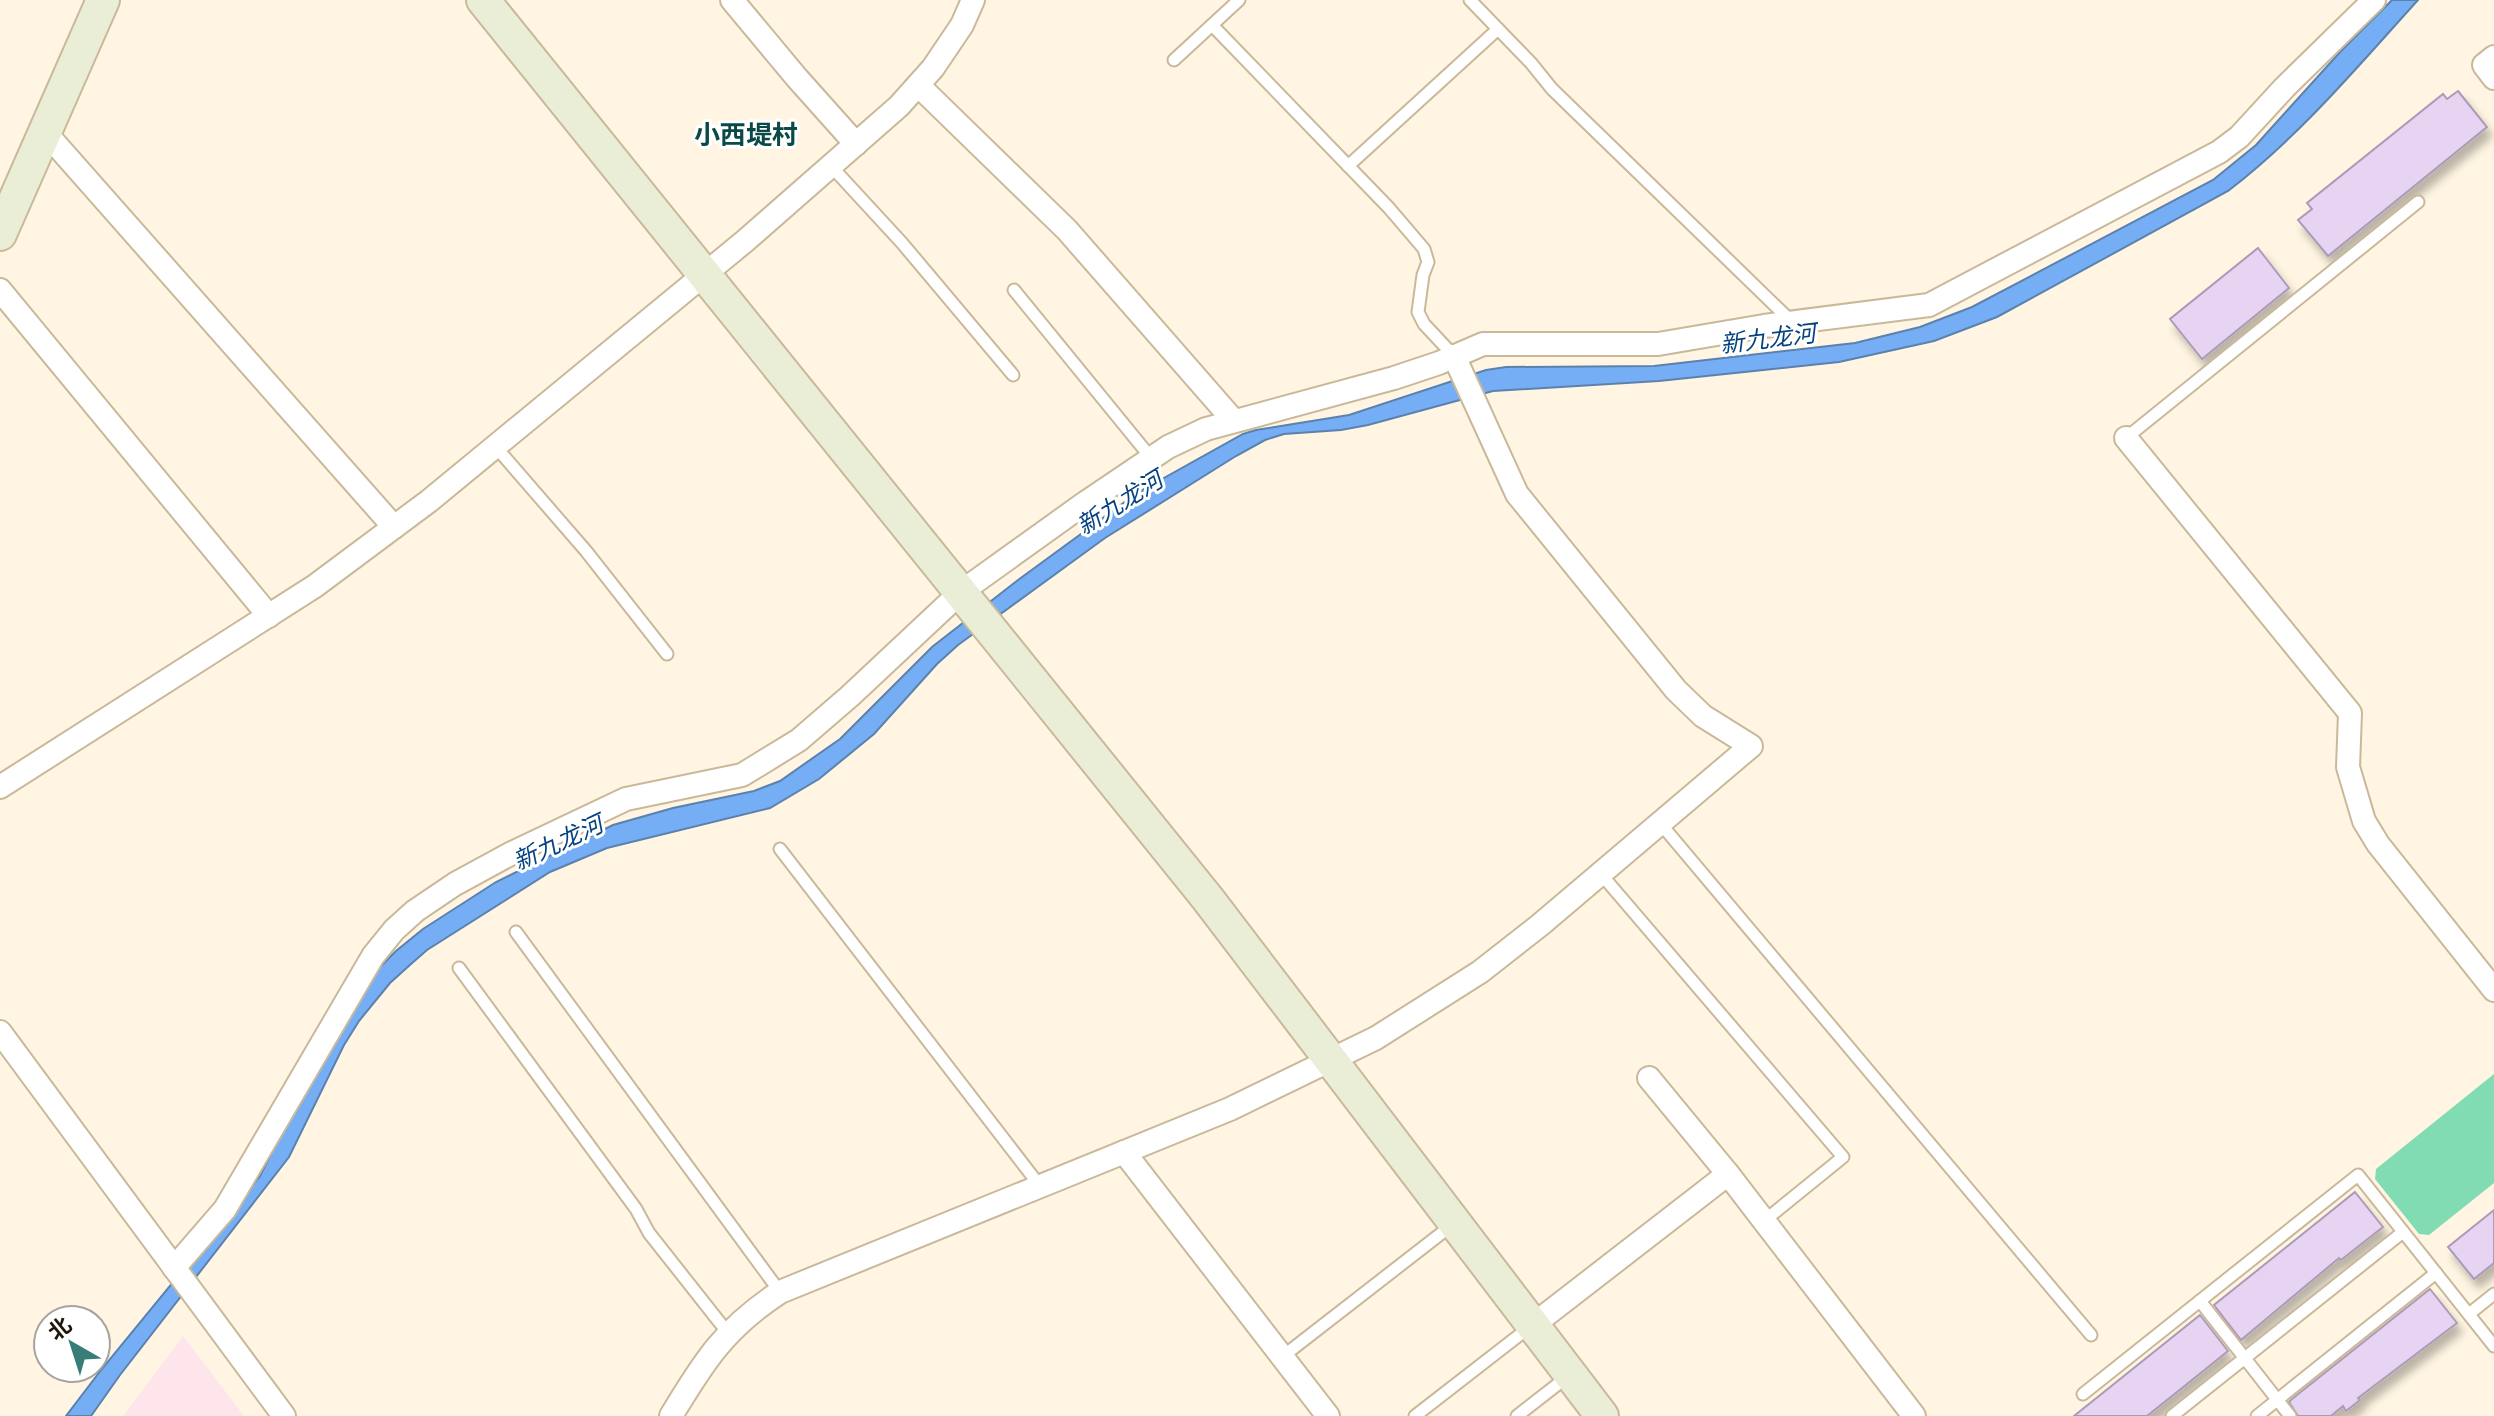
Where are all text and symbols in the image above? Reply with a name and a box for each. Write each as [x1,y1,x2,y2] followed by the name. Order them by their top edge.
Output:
[694,116,798,154] district label: 小西堤村
[1718,315,1822,362] water label: 新九龙河
[1070,460,1173,543] water label: 新九龙河
[507,805,612,879] water label: 新九龙河
[32,1304,112,1384] north arrow
[41,1309,78,1348] text: 北

